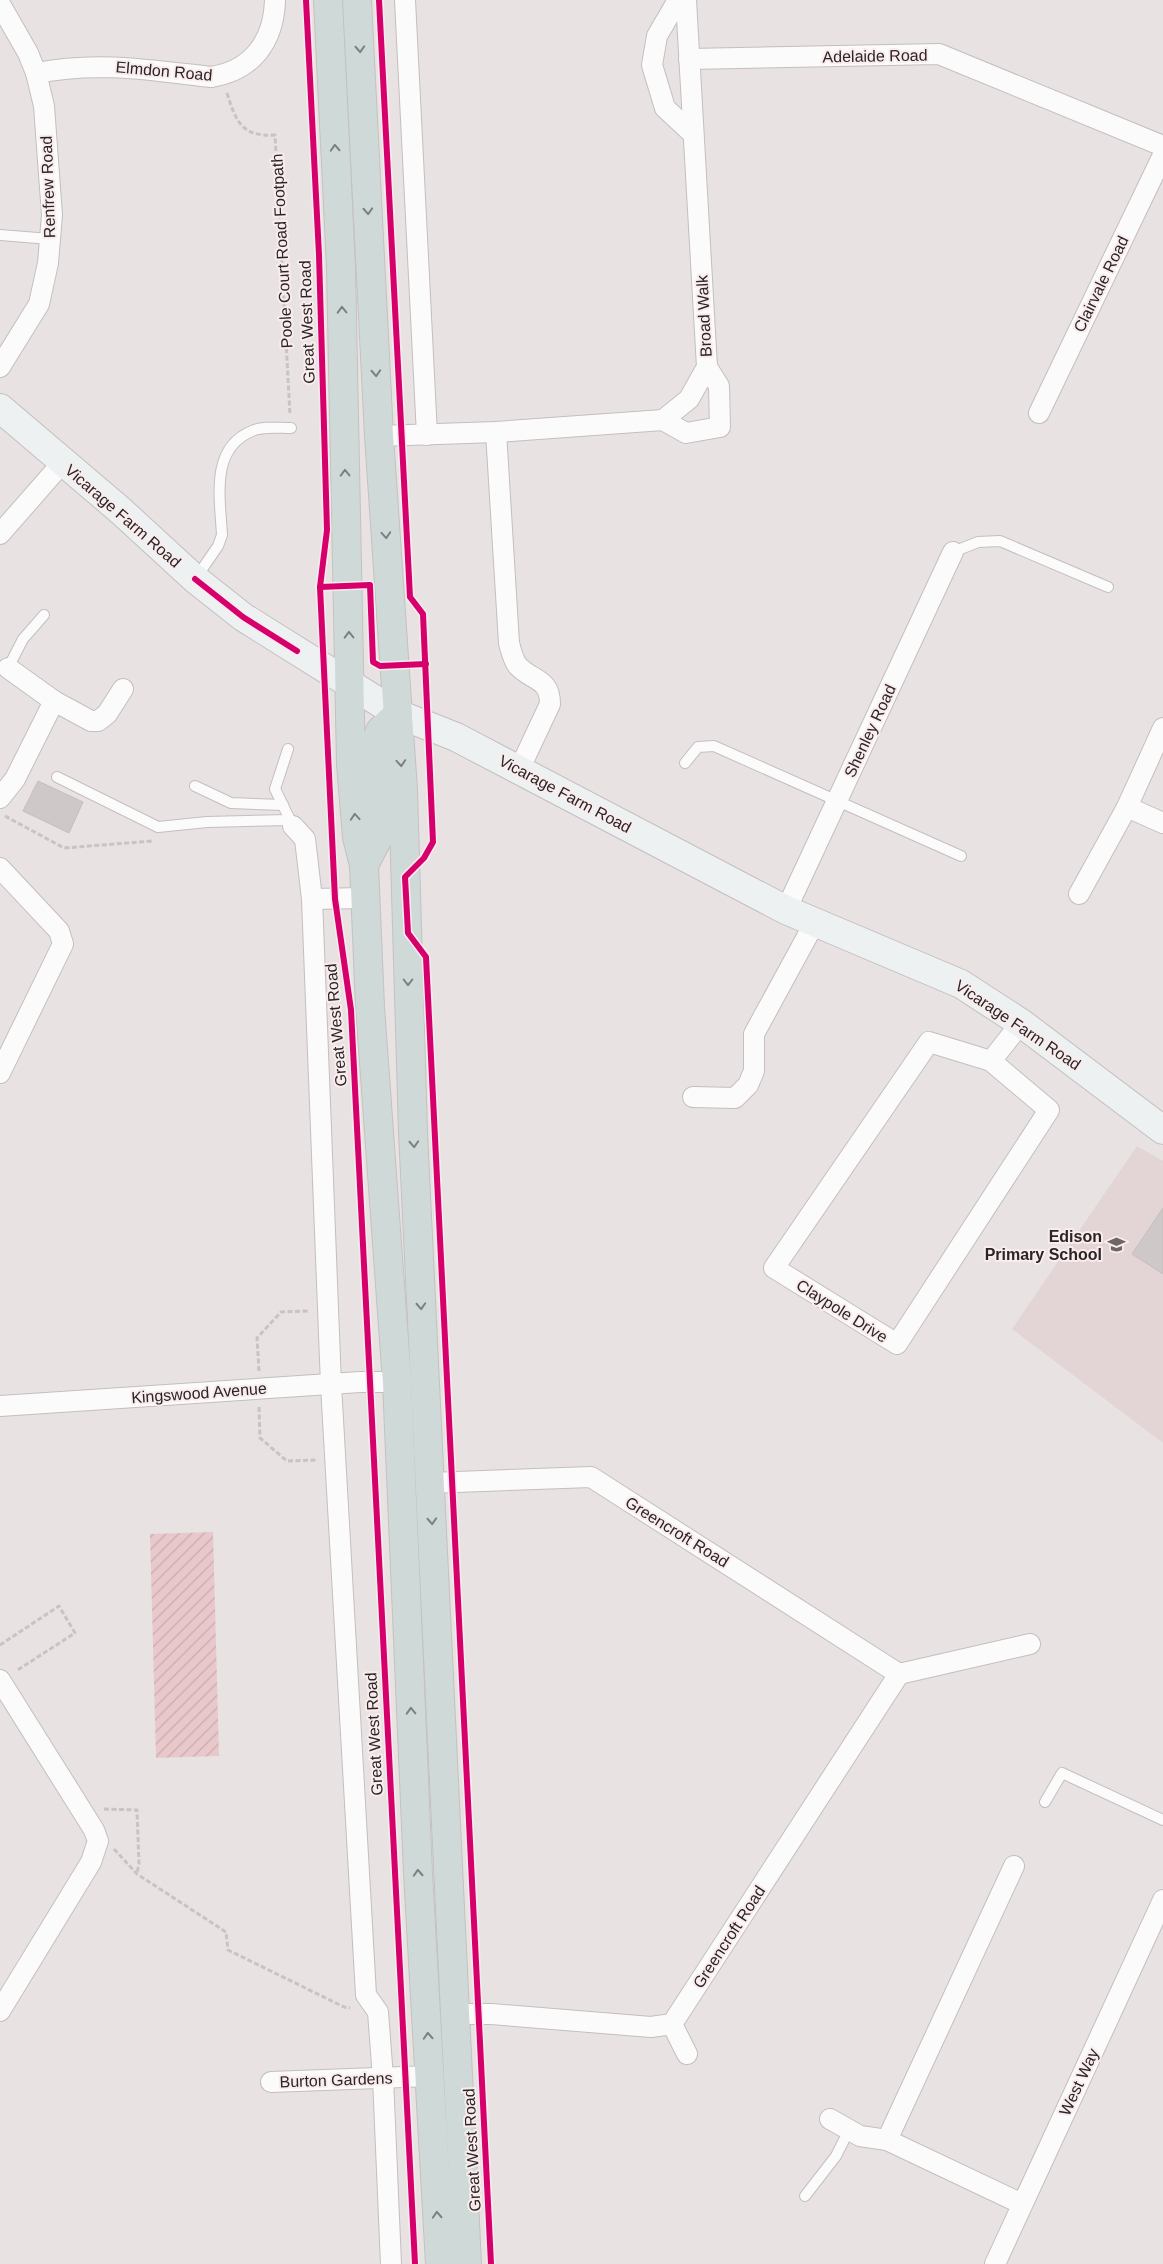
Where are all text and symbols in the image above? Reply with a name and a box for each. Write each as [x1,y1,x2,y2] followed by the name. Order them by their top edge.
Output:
[354,45,365,53] one-way arrow
[822,47,928,65] street label: Adelaide Road
[115,58,213,84] street label: Elmdon Road
[38,136,58,238] street label: Renfrew Road
[330,144,340,152] one-way arrow
[268,153,296,349] street label: Poole Court Road Footpath
[362,207,373,215] one-way arrow
[1070,233,1132,335] street label: Clairvale Road
[296,260,318,384] street label: Great West Road
[693,274,715,357] street label: Broad Walk
[337,306,347,314] one-way arrow
[370,370,381,378] one-way arrow
[62,461,184,571] street label: Vicarage Farm Road
[340,468,350,476] one-way arrow
[380,532,391,540] one-way arrow
[343,631,354,639] one-way arrow
[841,682,899,780] street label: Shenley Road
[496,752,634,836] street label: Vicarage Farm Road
[396,759,407,767] one-way arrow
[350,813,361,821] one-way arrow
[322,963,350,1087] street label: Great West Road
[952,977,1084,1073] street label: Vicarage Farm Road
[403,978,413,986] one-way arrow
[408,1140,419,1148] one-way arrow
[985,1228,1102,1263] place label: Edison Primary School
[1106,1235,1126,1255] school or university icon: Edison Primary School
[793,1276,891,1346] street label: Claypole Drive
[416,1303,427,1311] one-way arrow
[131,1380,267,1406] street label: Kingswood Avenue
[622,1493,732,1571] street label: Greencroft Road
[426,1517,437,1525] one-way arrow
[362,1672,386,1796] street label: Great West Road
[406,1707,417,1715] one-way arrow
[413,1869,424,1877] one-way arrow
[690,1883,768,1991] street label: Greencroft Road
[422,2031,433,2039] one-way arrow
[1056,2046,1102,2118] street label: West Way
[279,2070,393,2090] street label: Burton Gardens
[460,2088,484,2212] street label: Great West Road
[432,2211,443,2219] one-way arrow

